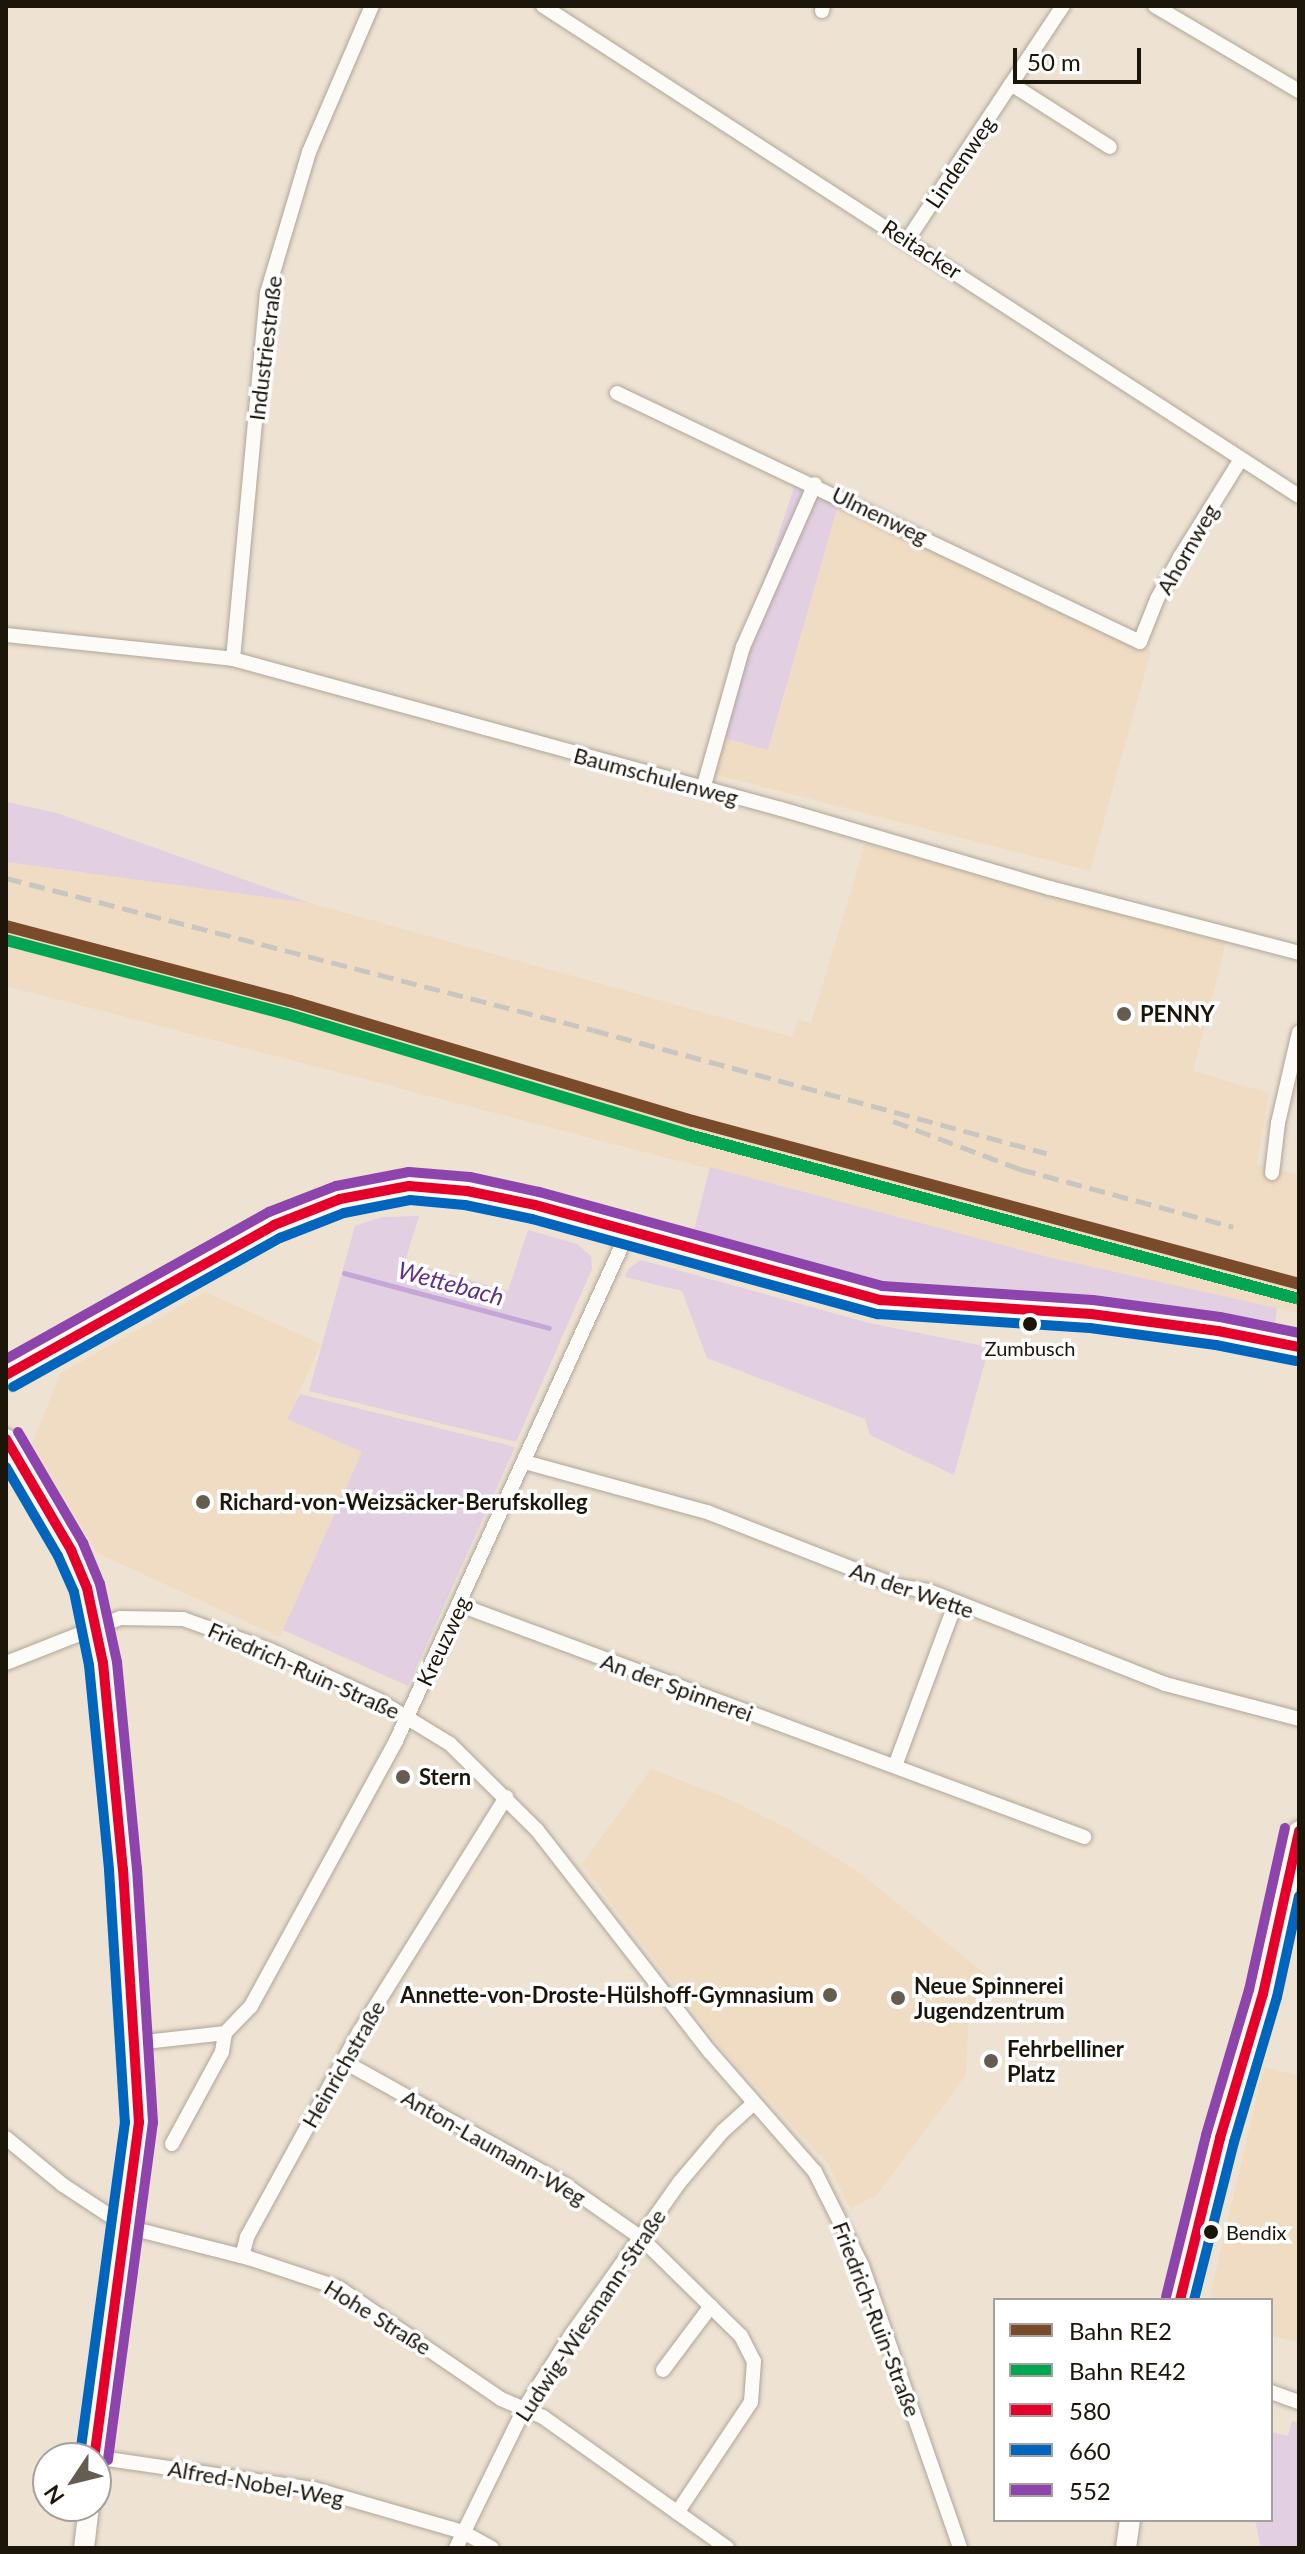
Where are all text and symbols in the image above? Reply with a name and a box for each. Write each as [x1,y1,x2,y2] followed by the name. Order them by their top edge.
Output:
[1017,32,1145,82] scale bar
[1027,47,1081,76] text: 50 m
[920,111,1000,213] street label: Lindenweg
[877,214,967,284] street label: Reitacker
[243,274,287,422] street label: Industriestraße
[828,481,932,549] street label: Ulmenweg
[1151,499,1223,599] street label: Ahornweg
[571,741,741,811] street label: Baumschulenweg
[1140,1001,1214,1027] place label: PENNY
[1115,1005,1133,1023] marker: PENNY
[395,1255,507,1311] water label: Wettebach
[1022,1316,1038,1332] marker: Zumbusch
[985,1336,1075,1360] place label: Zumbusch
[219,1489,588,1515] place label: Richard-von-Weizsäcker-Berufskolleg
[194,1493,212,1511] marker: Richard-von-Weizsäcker-Berufskolleg
[846,1556,978,1624] street label: An der Wette
[411,1592,475,1690] street label: Kreuzweg
[204,1616,404,1724] street label: Friedrich-Ruin-Straße
[597,1647,757,1727] street label: An der Spinnerei
[419,1764,471,1790] place label: Stern
[394,1768,412,1786] marker: Stern
[914,1972,1065,2024] place label: Neue Spinnerei Jugendzentrum
[400,1982,814,2008] place label: Annette-von-Droste-Hülshoff-Gymnasium
[821,1986,839,2004] marker: Annette-von-Droste-Hülshoff-Gymnasium
[889,1989,907,2007] marker: Neue Spinnerei Jugendzentrum
[296,1996,390,2132] street label: Heinrichstraße
[1007,2035,1124,2086] place label: Fehrbelliner Platz
[982,2052,1000,2070] marker: Fehrbelliner Platz
[397,2084,591,2210] street label: Anton-Laumann-Weg
[509,2204,671,2426] street label: Ludwig-Wiesmann-Straße
[828,2218,926,2420] street label: Friedrich-Ruin-Straße
[1226,2220,1286,2244] place label: Bendix
[1203,2224,1219,2240] marker: Bendix
[320,2274,436,2360] street label: Hohe Straße
[993,2298,1273,2522] legend
[1069,2316,1172,2345] text: Bahn RE2
[1069,2356,1186,2385] text: Bahn RE42
[1069,2396,1111,2425] text: 580
[1069,2436,1111,2465] text: 660
[32,2442,112,2522] north arrow
[166,2455,346,2511] street label: Alfred-Nobel-Weg
[1069,2476,1111,2505] text: 552
[38,2480,69,2510] text: N

